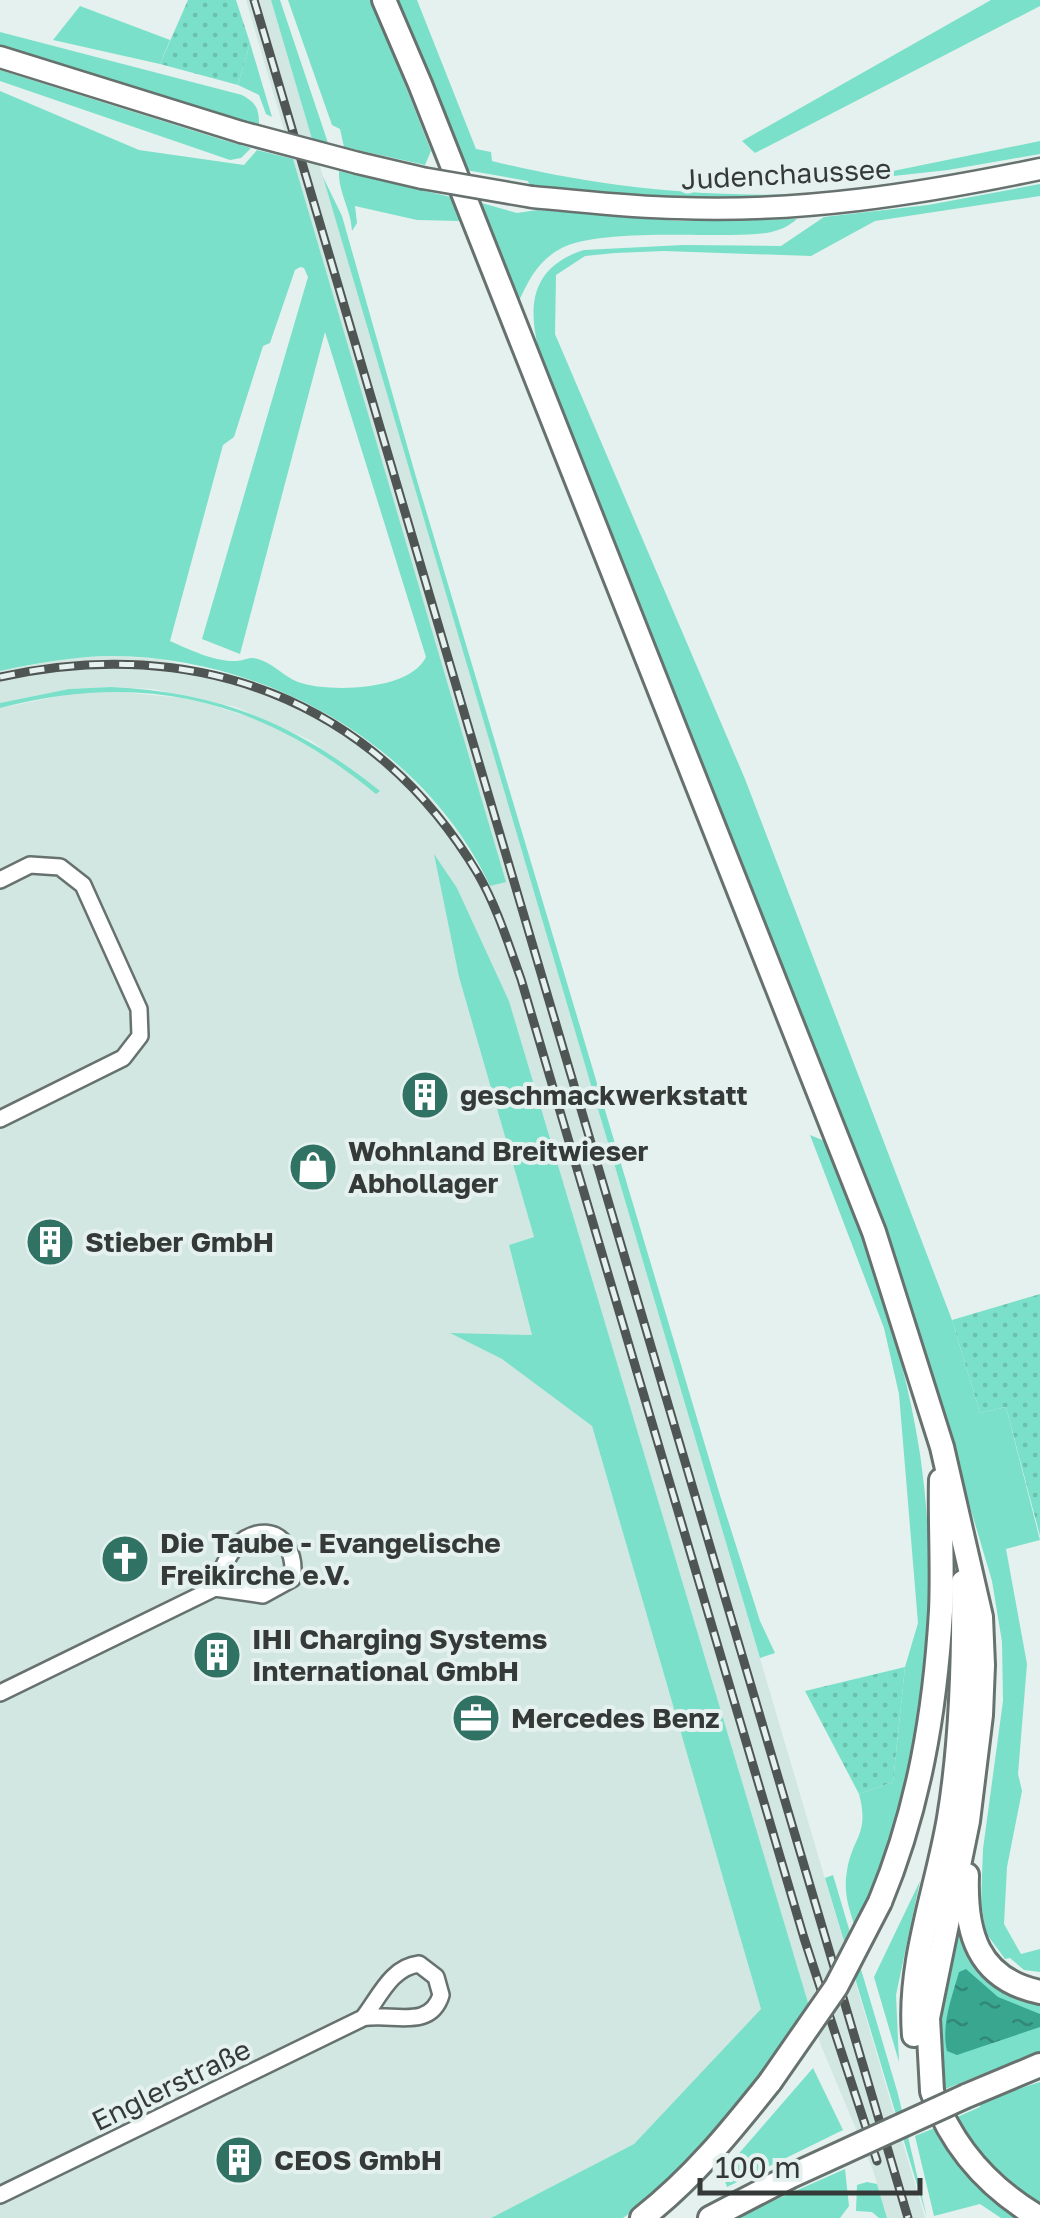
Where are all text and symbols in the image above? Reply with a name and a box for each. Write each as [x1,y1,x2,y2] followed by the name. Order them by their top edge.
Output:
[680,152,892,195] street label: Judenchaussee
[399,1069,451,1121] building icon: geschmackwerkstatt
[460,1078,748,1111] place label: geschmackwerkstatt
[348,1134,649,1199] place label: Wohnland Breitwieser Abhollager
[287,1141,339,1193] shop icon: Wohnland Breitwieser Abhollager
[24,1216,76,1268] building icon: Stieber GmbH
[85,1225,274,1258] place label: Stieber GmbH
[160,1526,501,1591] place label: Die Taube - Evangelische Freikirche e.V.
[99,1533,151,1585] church icon: Die Taube - Evangelische Freikirche e.V.
[252,1622,547,1687] place label: IHI Charging Systems International GmbH
[191,1629,243,1681] building icon: IHI Charging Systems International GmbH
[450,1692,502,1744] office icon: Mercedes Benz
[511,1701,719,1734] place label: Mercedes Benz
[86,2032,255,2137] street label: Englerstraße
[700,2133,920,2195] scale bar
[213,2134,265,2186] building icon: CEOS GmbH
[274,2143,442,2176] place label: CEOS GmbH
[715,2149,801,2185] text: 100 m

